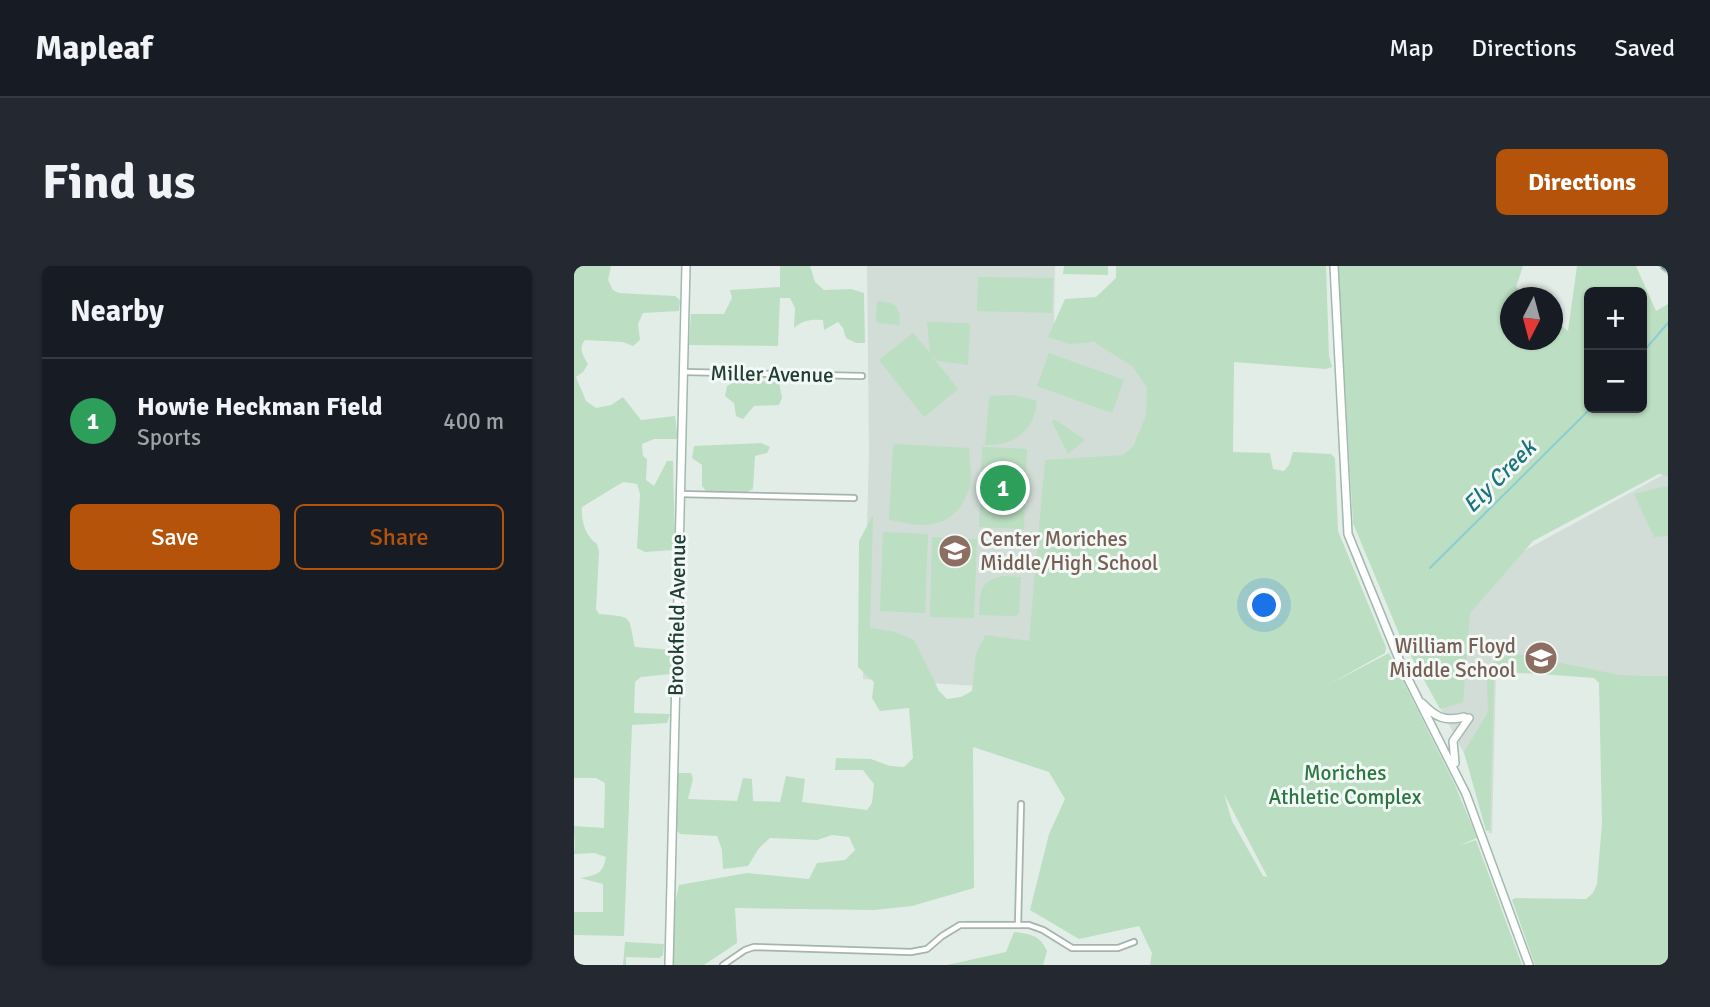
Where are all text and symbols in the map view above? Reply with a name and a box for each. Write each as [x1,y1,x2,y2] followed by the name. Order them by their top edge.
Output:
[35,28,152,69] text: Mapleaf
[1389,33,1434,63] text: Map
[1472,33,1577,63] text: Directions
[1615,33,1675,63] text: Saved
[1496,149,1668,215] button: Directions
[42,152,195,212] text: Find us
[1500,287,1563,350] north arrow
[1584,287,1647,413] map controls
[1584,287,1647,350] button: +
[70,293,164,330] text: Nearby
[1584,350,1647,413] button: −
[710,360,834,388] street label: Miller Avenue
[137,391,382,423] text: Howie Heckman Field
[87,407,99,436] text: 1
[443,407,504,436] text: 400 m
[137,423,201,452] text: Sports
[1457,432,1544,519] water label: Ely Creek
[980,462,1026,514] pin: 1
[70,504,280,570] button: Save
[294,504,504,570] button: Share
[980,526,1158,576] place label: Center Moriches Middle/High School
[936,532,974,570] school or university icon: Center Moriches Middle/High School
[663,534,691,696] street label: Brookfield Avenue
[1247,588,1281,622] your location
[1389,633,1516,683] place label: William Floyd Middle School
[1522,639,1560,677] school or university icon: William Floyd Middle School
[1269,760,1422,810] park label: Moriches Athletic Complex

